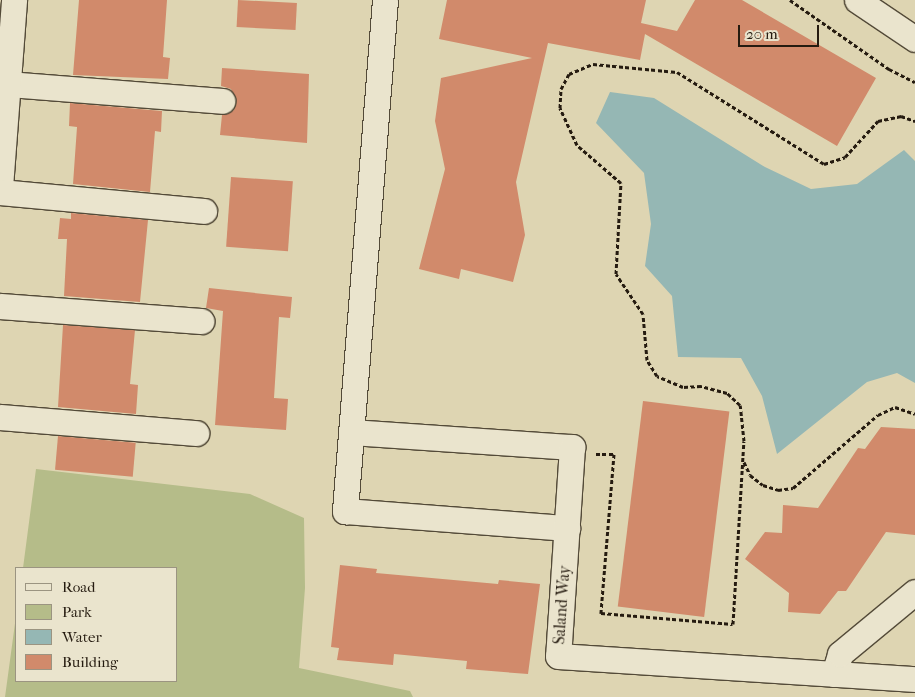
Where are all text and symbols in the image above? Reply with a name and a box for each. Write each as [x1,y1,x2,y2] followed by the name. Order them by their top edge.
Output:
[740,15,821,47] scale bar
[746,25,778,43] text: 20 m
[550,565,574,645] street label: Saland Way
[15,567,178,682] legend
[62,578,95,596] text: Road
[62,603,92,621] text: Park
[62,628,102,646] text: Water
[62,653,118,671] text: Building

